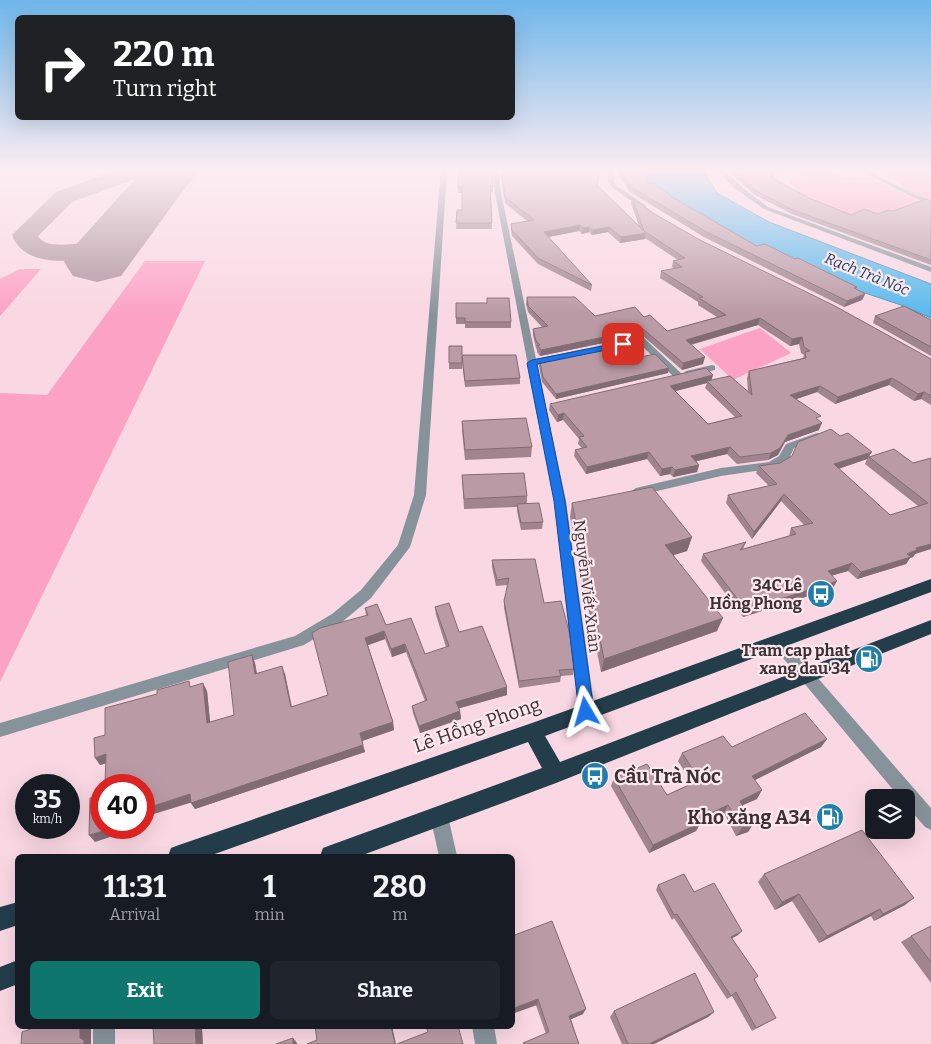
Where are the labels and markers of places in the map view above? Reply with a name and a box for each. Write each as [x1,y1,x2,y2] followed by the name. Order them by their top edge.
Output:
[602,323,644,365] pin
[709,576,802,613] place label: 34C Lê Hồng Phong
[806,579,836,609] bus stop icon: 34C Lê Hồng Phong
[741,641,851,678] place label: Tram cap phat xang dau 34
[854,644,884,674] fuel station icon: Tram cap phat xang dau 34
[580,761,610,791] bus stop icon: Cầu Trà Nóc
[614,764,721,788] place label: Cầu Trà Nóc
[815,802,845,832] fuel station icon: Kho xăng A34
[687,806,811,829] place label: Kho xăng A34

